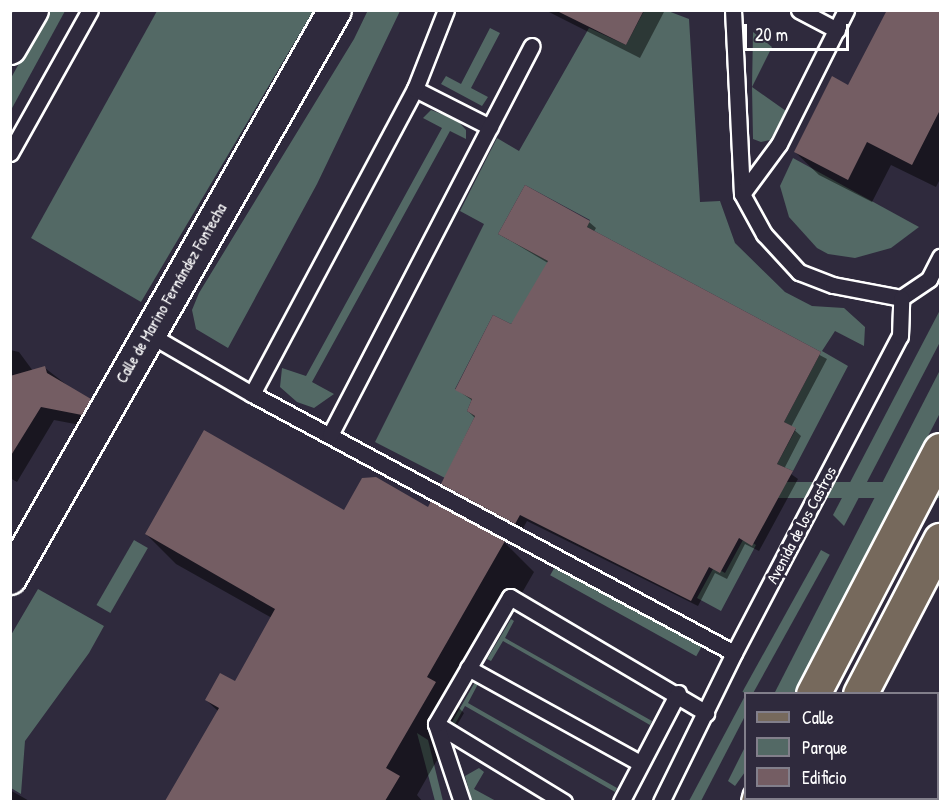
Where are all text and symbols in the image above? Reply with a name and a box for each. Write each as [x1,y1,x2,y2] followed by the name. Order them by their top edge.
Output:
[747,12,852,50] scale bar
[755,22,788,47] text: 20 m
[112,200,230,386] street label: Calle de Marino Fernández Fontecha
[762,463,840,587] street label: Avenida de los Castros
[744,692,939,800] legend
[802,705,834,730] text: Calle
[802,735,847,760] text: Parque
[802,765,846,790] text: Edificio

